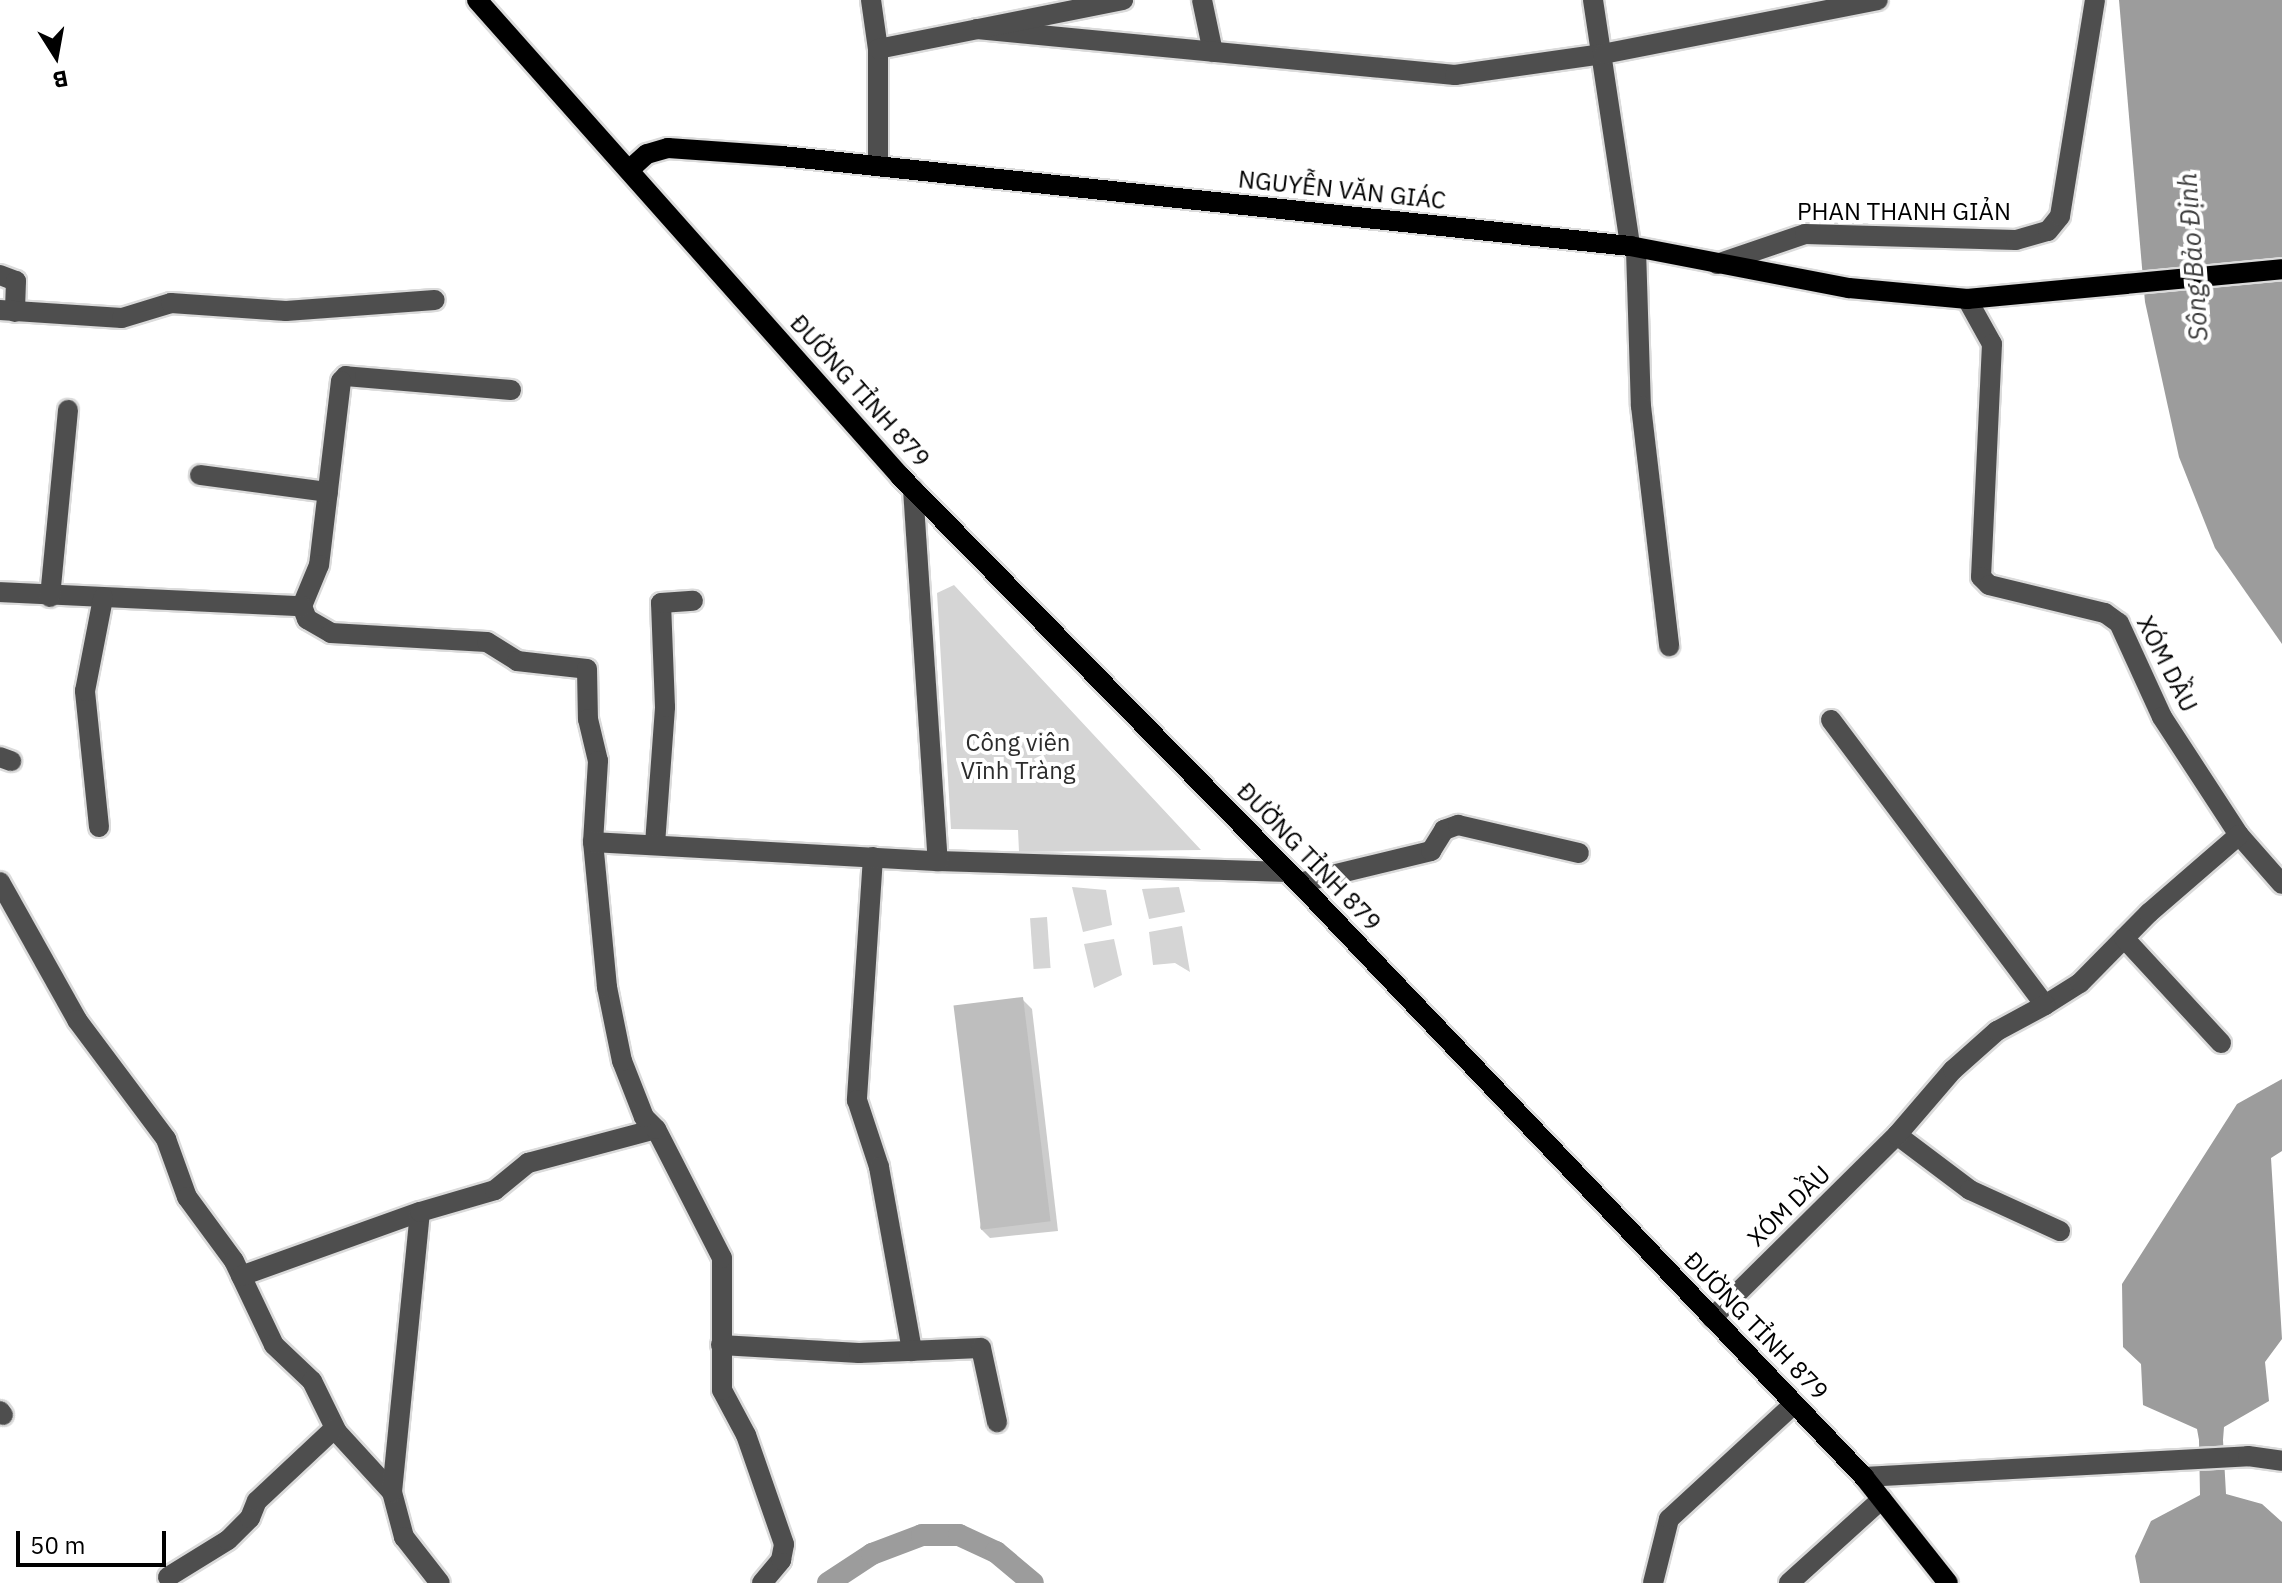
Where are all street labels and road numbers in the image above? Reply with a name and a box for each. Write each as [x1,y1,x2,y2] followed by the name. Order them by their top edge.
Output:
[1237,165,1447,215] street label: NGUYỄN VĂN GIÁC
[1797,198,2011,226] street label: PHAN THANH GIẢN
[784,309,936,473] street label: ĐƯỜNG TỈNH 879
[2131,611,2203,717] street label: XÓM DẦU
[1231,777,1387,937] street label: ĐƯỜNG TỈNH 879
[1742,1160,1836,1252] street label: XÓM DẦU
[1678,1246,1834,1406] street label: ĐƯỜNG TỈNH 879

